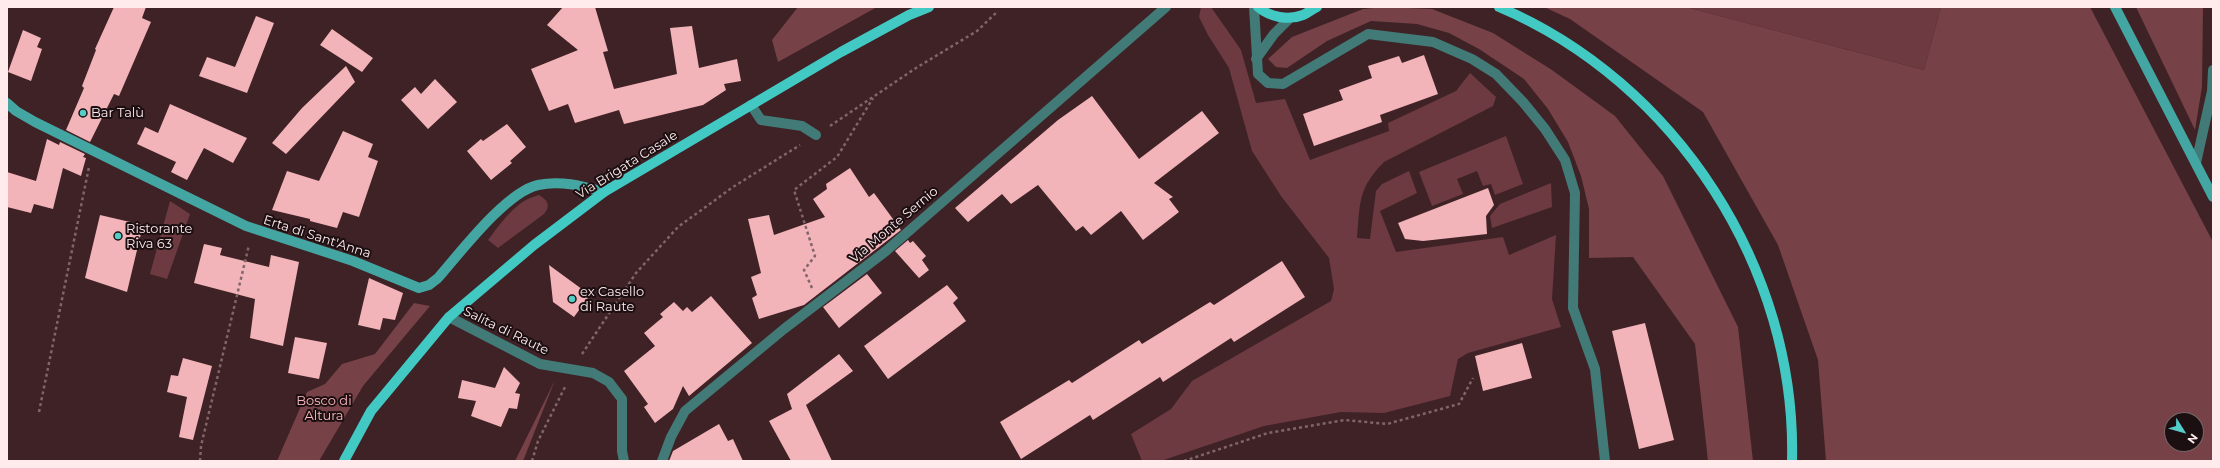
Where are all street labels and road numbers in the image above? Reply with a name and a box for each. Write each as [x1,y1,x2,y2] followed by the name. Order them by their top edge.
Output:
[573,127,681,203] street label: Via Brigata Casale
[847,184,941,266] street label: Via Monte Sernio
[261,212,373,262] street label: Erta di Sant'Anna
[461,304,551,358] street label: Salita di Raute

